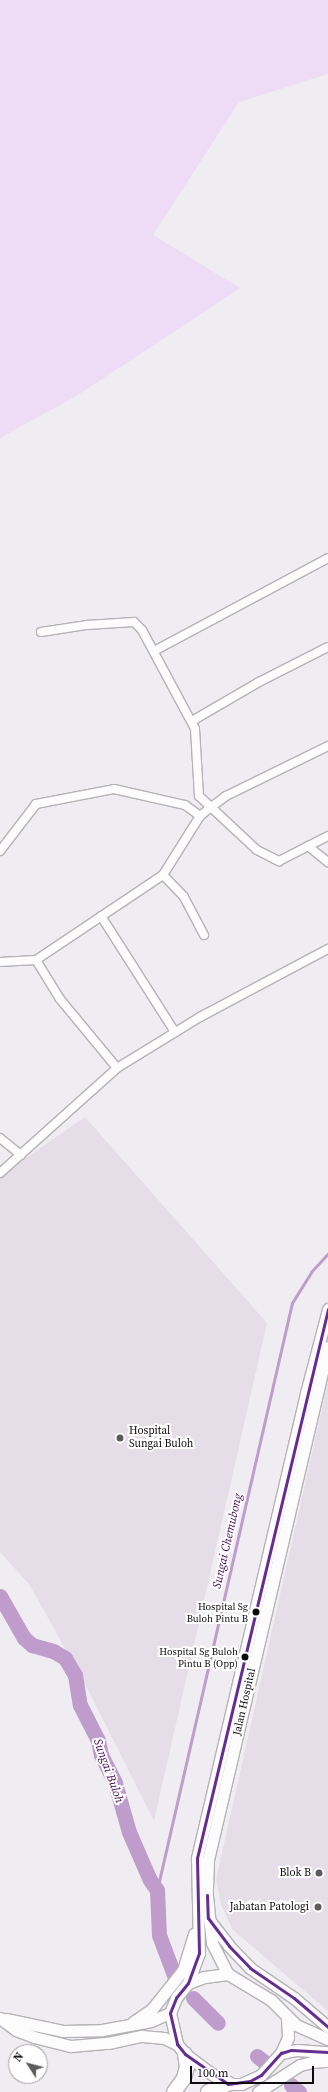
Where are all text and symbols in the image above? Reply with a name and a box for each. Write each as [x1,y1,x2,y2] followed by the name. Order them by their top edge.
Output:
[129,1425,193,1451] place label: Hospital Sungai Buloh
[114,1432,126,1444] marker: Hospital Sungai Buloh
[210,1492,246,1590] water label: Sungai Chemubong
[187,1600,248,1624] place label: Hospital Sg Buloh Pintu B
[251,1607,261,1617] marker: Hospital Sg Buloh Pintu B
[159,1645,238,1668] place label: Hospital Sg Buloh Pintu B (Opp)
[240,1652,250,1662] marker: Hospital Sg Buloh Pintu B (Opp)
[231,1667,259,1737] street label: Jalan Hospital
[90,1737,126,1805] water label: Sungai Buloh
[279,1866,311,1880] place label: Blok B
[314,1868,324,1878] marker: Blok B
[229,1900,309,1914] place label: Jabatan Patologi
[312,1901,324,1913] marker: Jabatan Patologi
[8,2044,48,2084] north arrow
[10,2050,27,2065] text: N
[192,2058,316,2084] scale bar
[197,2065,229,2081] text: 100 m

